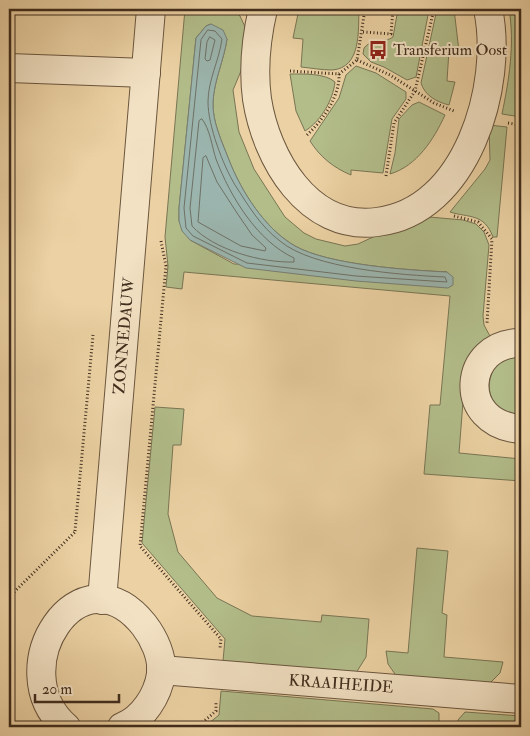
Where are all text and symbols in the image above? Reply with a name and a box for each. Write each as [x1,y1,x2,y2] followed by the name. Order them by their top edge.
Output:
[367,39,389,61] bus stop icon: Transferium Oost
[393,40,507,60] place label: Transferium Oost
[109,276,139,395] street label: ZONNEDAUW
[288,670,394,698] street label: KRAAIHEIDE
[35,671,119,703] scale bar
[42,680,72,699] text: 20 m

